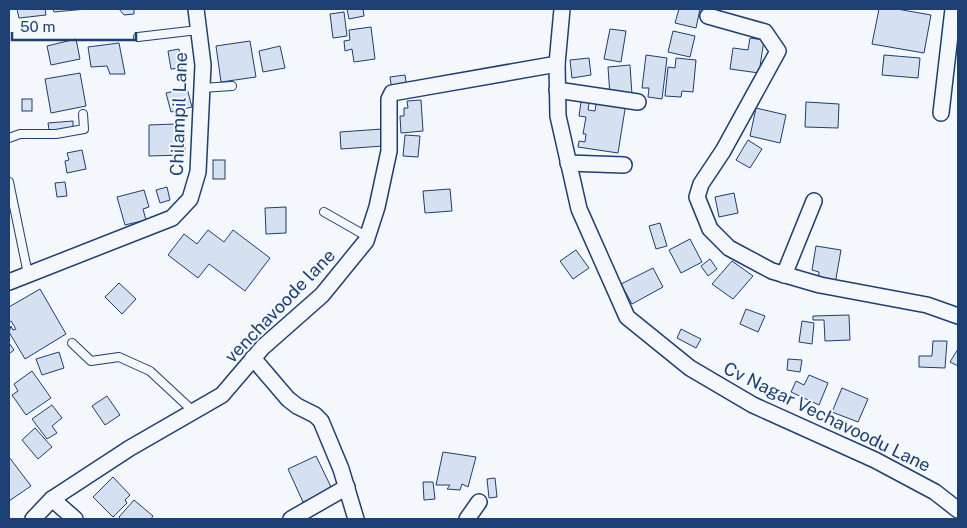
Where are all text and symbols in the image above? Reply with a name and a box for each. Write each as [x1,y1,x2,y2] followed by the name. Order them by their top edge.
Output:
[12,10,136,42] scale bar
[20,18,55,35] text: 50 m
[166,52,191,176] street label: Chilampil Lane
[220,245,339,367] street label: venchavoode lane
[720,357,934,476] street label: Cv Nagar Vechavoodu Lane

